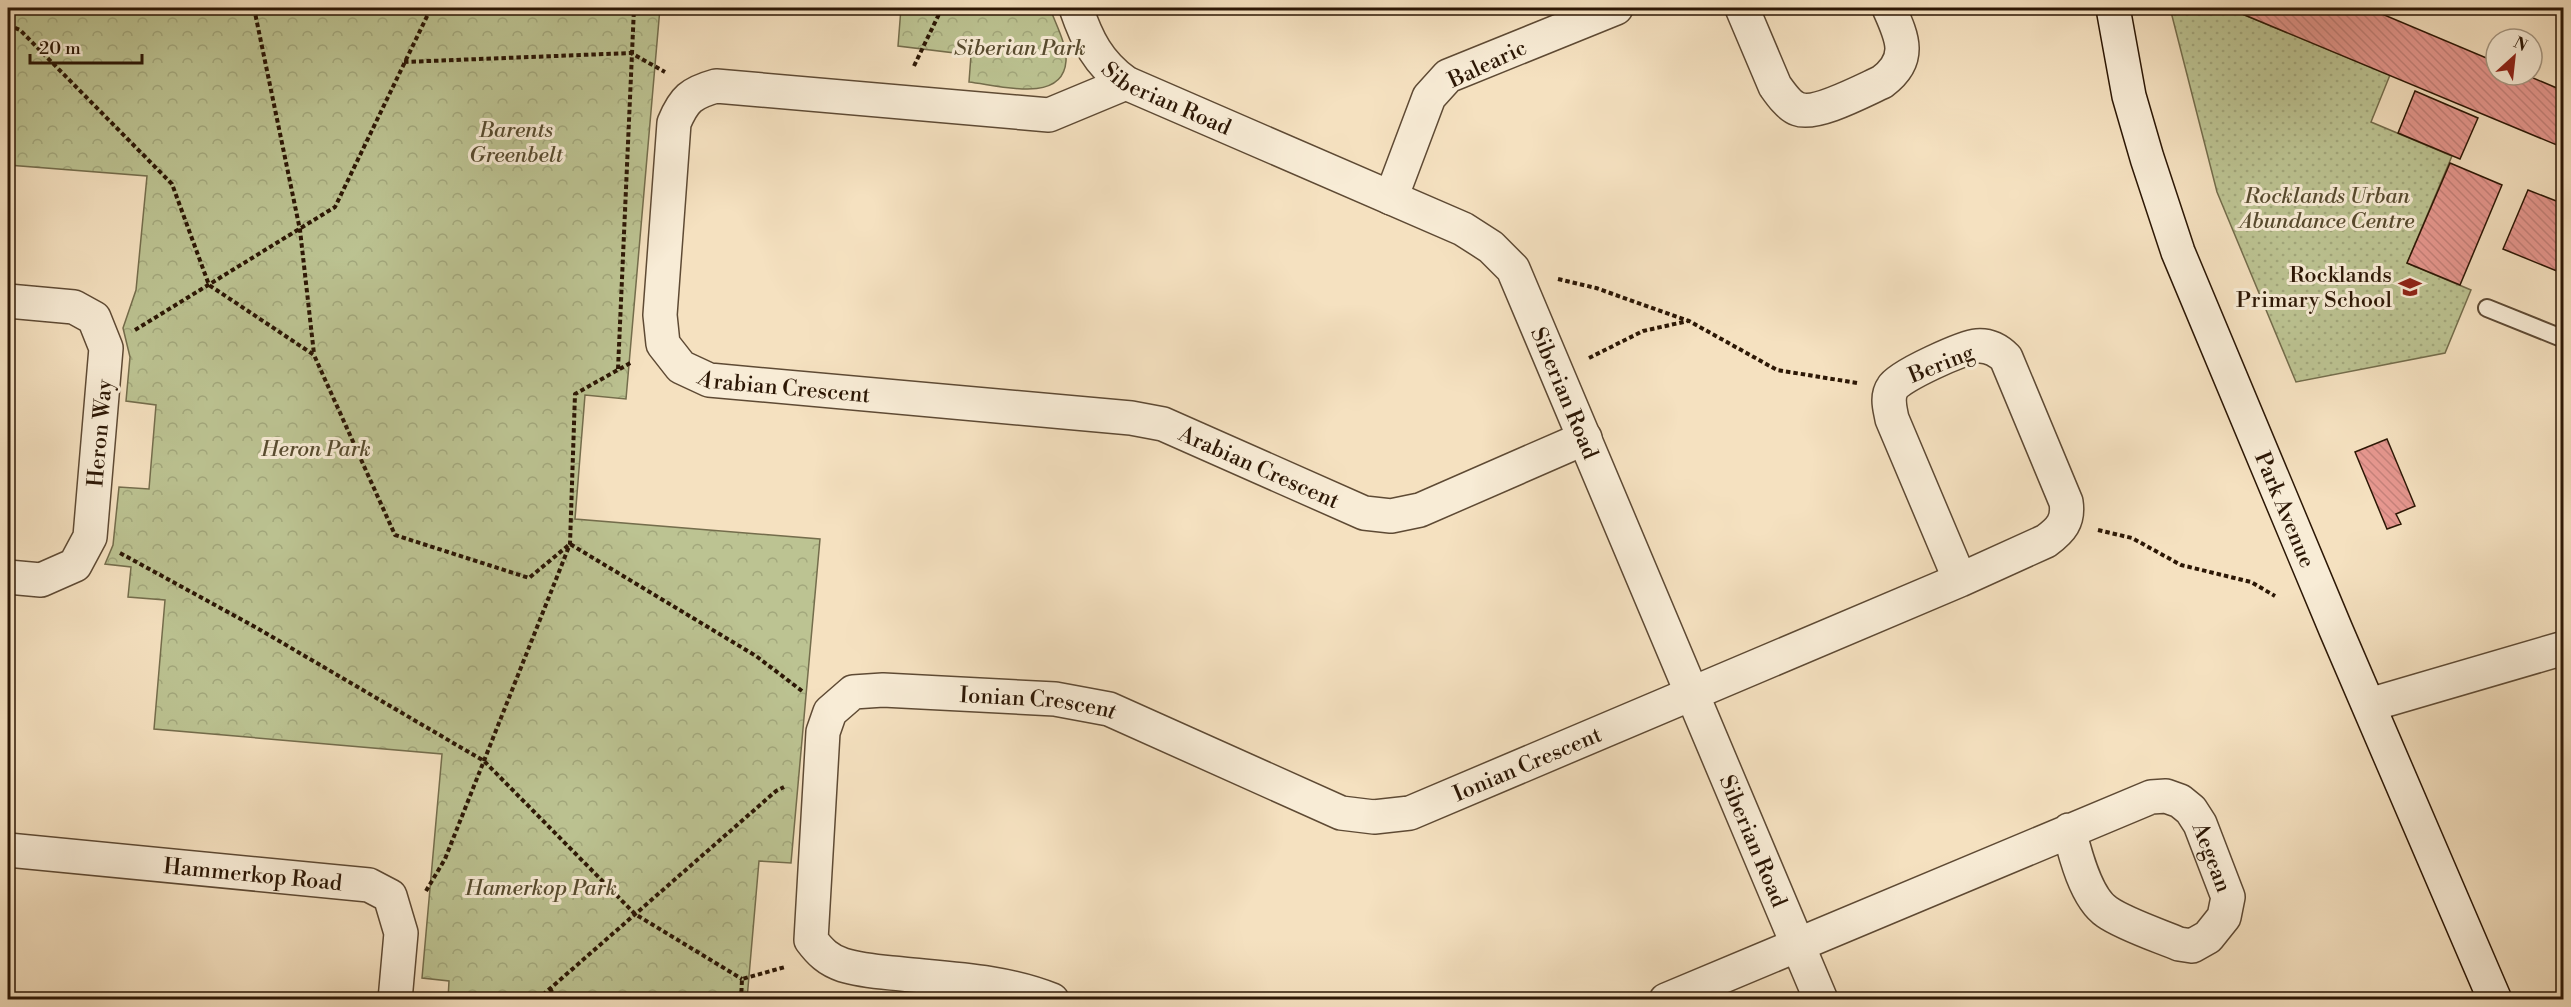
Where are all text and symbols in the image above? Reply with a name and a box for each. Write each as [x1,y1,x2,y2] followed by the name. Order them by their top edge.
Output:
[30,27,142,65] scale bar
[2484,27,2544,87] north arrow
[2510,33,2531,56] text: N
[1443,34,1531,95] street label: Balearic
[954,35,1086,62] park label: Siberian Park
[39,37,81,60] text: 20 m
[1095,57,1235,142] street label: Siberian Road
[469,117,564,169] park label: Barents Greenbelt
[2238,183,2414,235] park label: Rocklands Urban Abundance Centre
[2236,262,2392,314] place label: Rocklands Primary School
[2397,274,2423,300] school or university icon: Rocklands Primary School
[1524,323,1604,464] street label: Siberian Road
[1904,339,1979,390] street label: Bering
[692,364,872,409] street label: Arabian Crescent
[82,378,119,488] street label: Heron Way
[1173,420,1343,515] street label: Arabian Crescent
[260,436,371,463] park label: Heron Park
[2248,448,2320,572] street label: Park Avenue
[959,682,1121,726] street label: Ionian Crescent
[1450,721,1606,808] street label: Ionian Crescent
[1713,771,1792,912] street label: Siberian Road
[2185,818,2237,896] street label: Aegean
[162,853,344,897] street label: Hammerkop Road
[464,875,617,902] park label: Hamerkop Park

